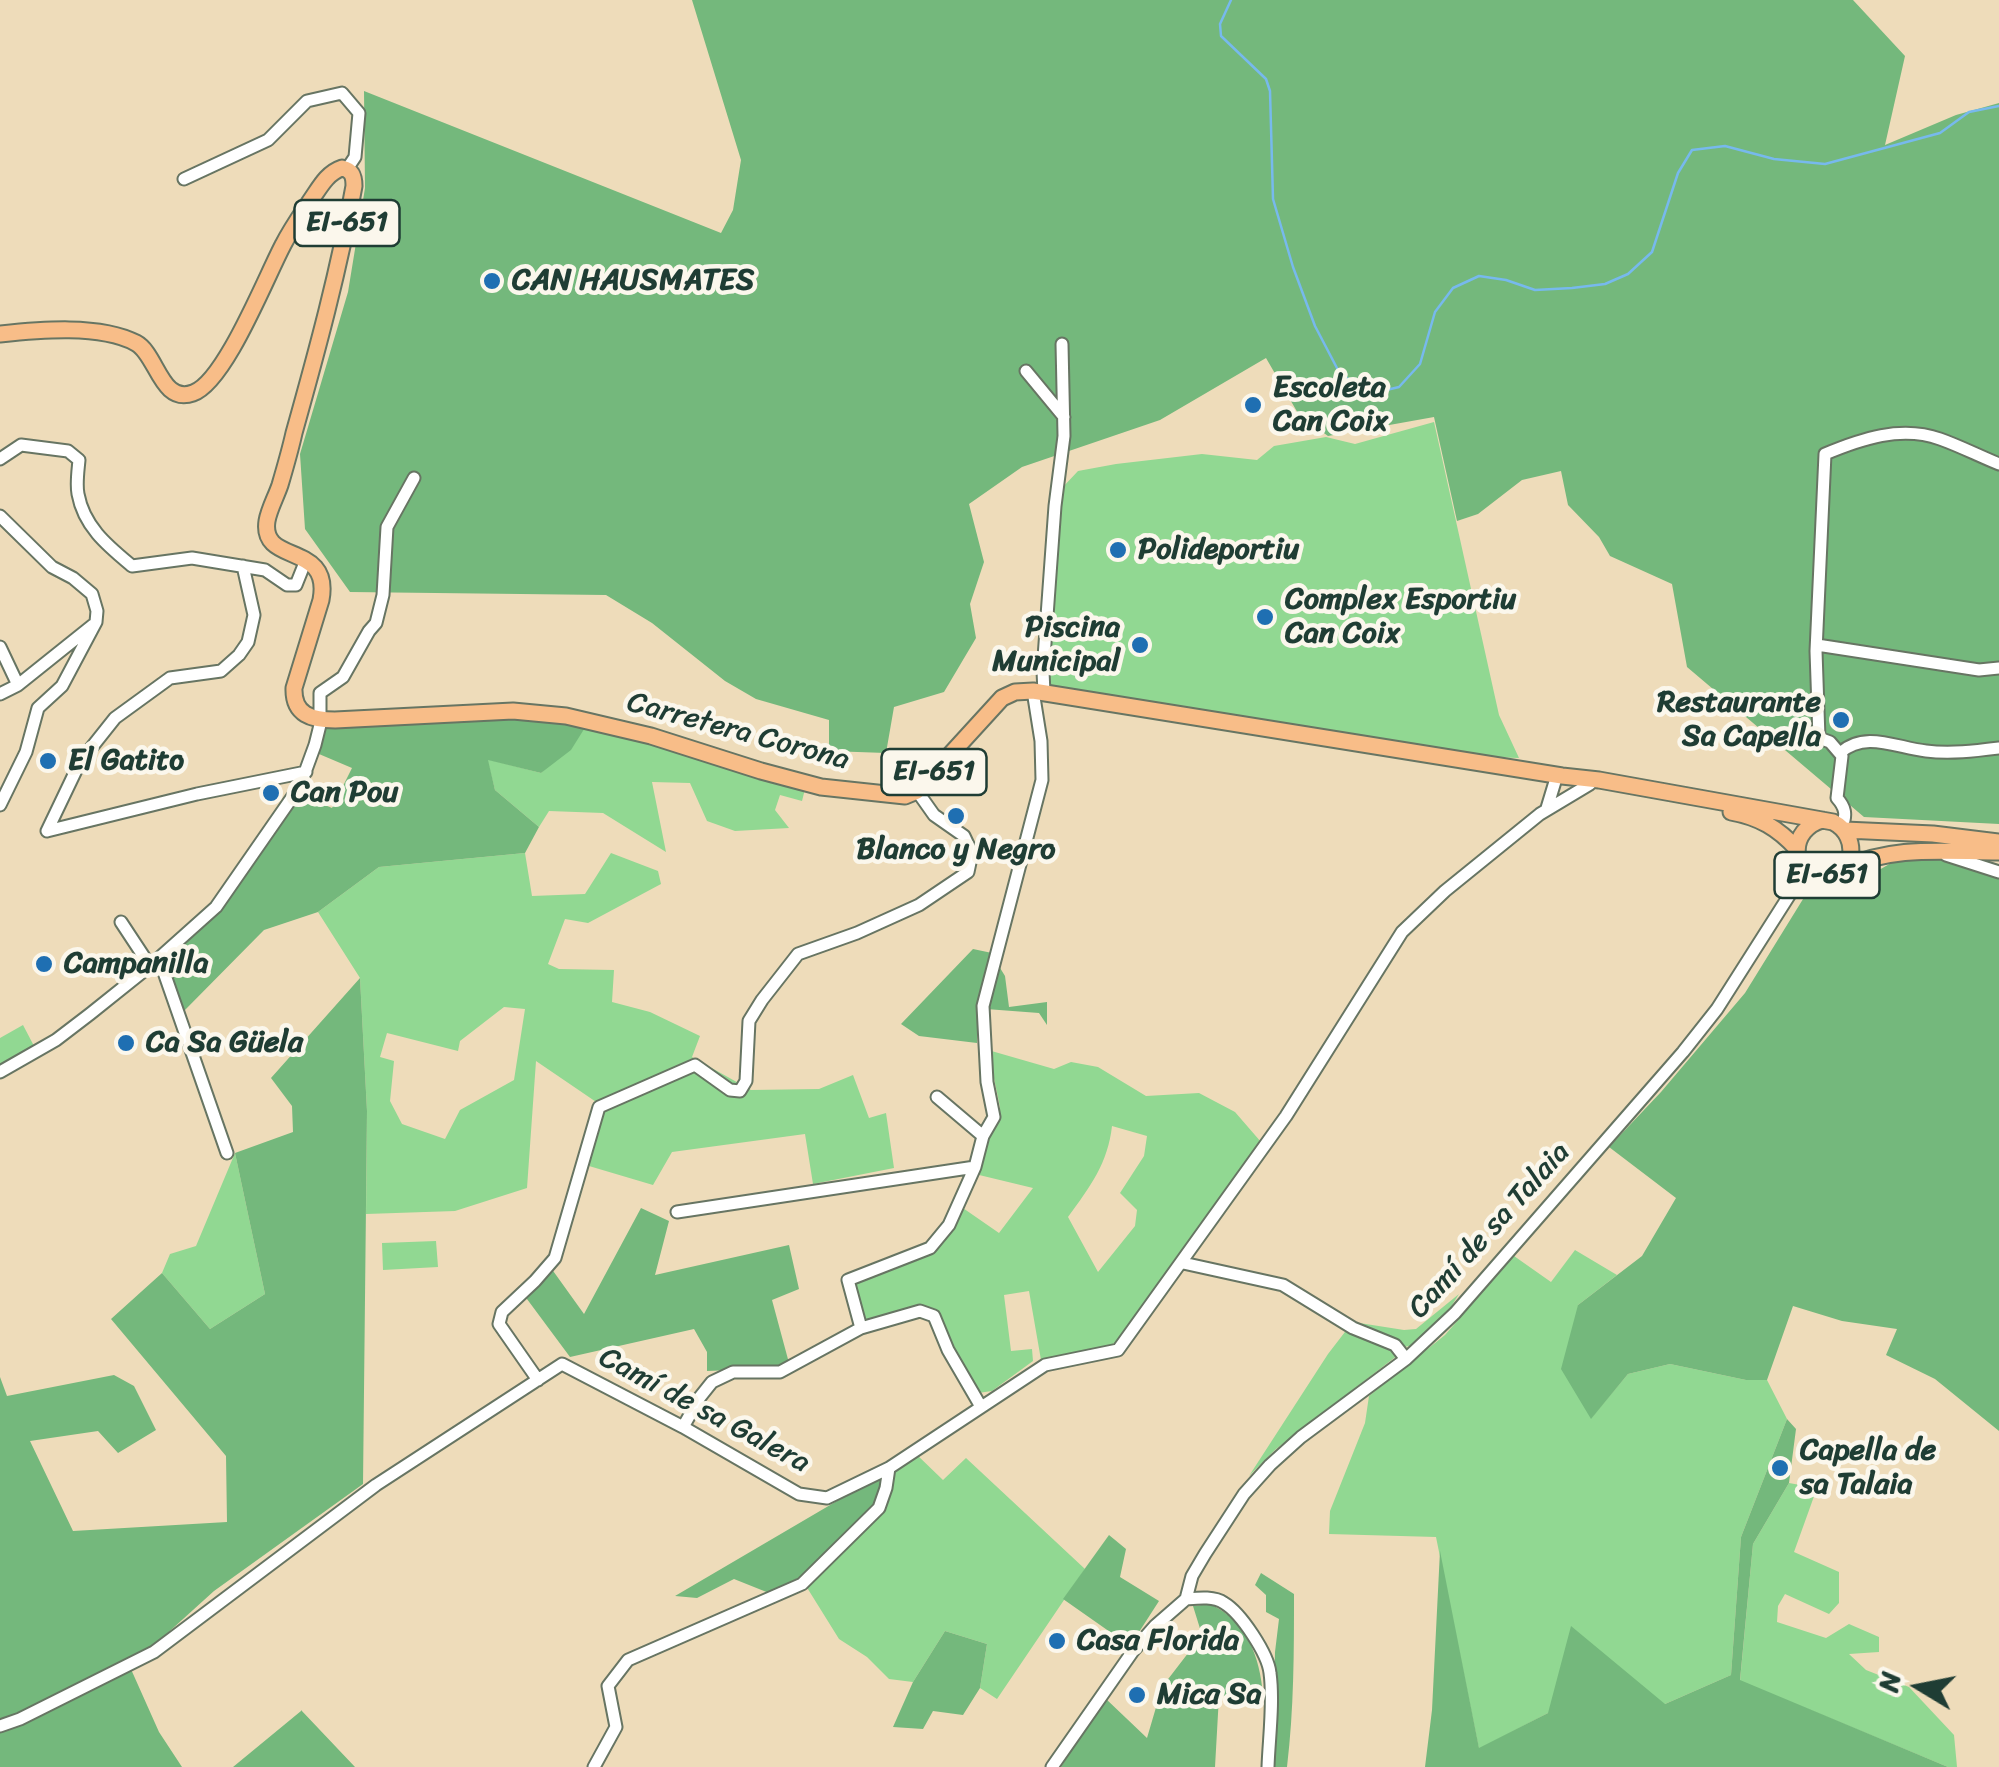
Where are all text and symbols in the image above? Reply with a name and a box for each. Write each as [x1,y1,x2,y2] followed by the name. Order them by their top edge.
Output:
[294,200,400,246] road number: EI-651
[512,263,755,299] place label: CAN HAUSMATES
[481,270,503,292] marker: CAN HAUSMATES
[1273,370,1388,440] place label: Escoleta Can Coix
[1242,394,1264,416] marker: Escoleta Can Coix
[1138,532,1299,568] place label: Polideportiu
[1107,539,1129,561] marker: Polideportiu
[1285,582,1516,652] place label: Complex Esportiu Can Coix
[1254,606,1276,628] marker: Complex Esportiu Can Coix
[992,610,1120,680] place label: Piscina Municipal
[1129,634,1151,656] marker: Piscina Municipal
[623,685,853,779] street label: Carretera Corona
[1657,685,1821,756] place label: Restaurante Sa Capella
[1830,709,1852,731] marker: Restaurante Sa Capella
[68,743,184,779] place label: El Gatito
[882,749,986,795] road number: EI-651
[37,750,59,772] marker: El Gatito
[291,775,398,811] place label: Can Pou
[260,782,282,804] marker: Can Pou
[945,805,967,827] marker: Blanco y Negro
[857,832,1055,868] place label: Blanco y Negro
[1774,852,1880,898] road number: EI-651
[64,946,208,982] place label: Campanilla
[33,953,55,975] marker: Campanilla
[146,1025,303,1061] place label: Ca Sa Güela
[115,1032,137,1054] marker: Ca Sa Güela
[1401,1136,1579,1326] street label: Camí de sa Talaia
[592,1340,816,1482] street label: Camí de sa Galera
[1800,1433,1936,1504] place label: Capella de sa Talaia
[1769,1457,1791,1479] marker: Capella de sa Talaia
[1077,1623,1239,1659] place label: Casa Florida
[1046,1630,1068,1652] marker: Casa Florida
[1869,1637,1969,1737] north arrow
[1863,1668,1915,1696] text: N
[1157,1677,1261,1713] place label: Mica Sa
[1126,1684,1148,1706] marker: Mica Sa

